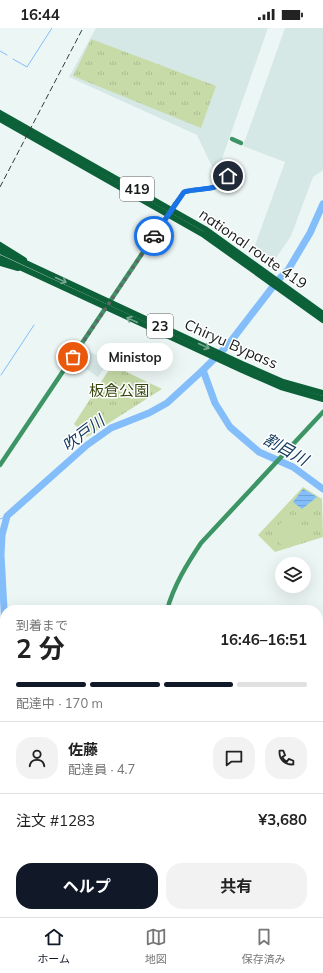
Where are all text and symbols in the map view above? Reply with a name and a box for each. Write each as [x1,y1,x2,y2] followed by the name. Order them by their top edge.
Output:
[20,5,60,24] text: 16:44
[211,159,245,193] pin
[217,165,239,187] icon: home
[120,177,154,201] road number: 419
[196,204,311,293] street label: national route 419
[134,216,174,256] courier
[143,225,165,247] icon: car
[54,276,66,284] one-way arrow
[147,314,173,338] road number: 23
[182,315,281,373] street label: Chiryu Bypass
[127,316,139,323] one-way arrow
[56,340,90,374] pin
[97,343,173,371] callout: Ministop
[197,343,209,351] one-way arrow
[62,346,84,368] icon: bag
[108,349,162,365] text: Ministop
[89,381,149,400] park label: 板倉公園
[58,409,110,455] water label: 吹戸川
[260,429,314,470] water label: 割目川
[275,557,311,593] map controls
[275,557,311,593] button: layers
[16,617,68,633] text: 到着まで
[220,630,307,649] text: 16:46–16:51
[16,632,65,665] text: 2 分
[16,695,103,711] text: 配達中 · 170 m
[16,737,58,779] button: person
[213,737,255,779] button: chat
[265,737,307,779] button: phone
[68,740,98,759] text: 佐藤
[68,761,135,777] text: 配達員 · 4.7
[258,810,307,829] text: ¥3,680
[16,811,95,830] text: 注文 #1283
[16,863,158,909] button: ヘルプ
[166,863,307,909] button: 共有
[37,926,70,966] tab: ホーム
[145,926,167,966] tab: 地図
[242,926,286,966] tab: 保存済み

